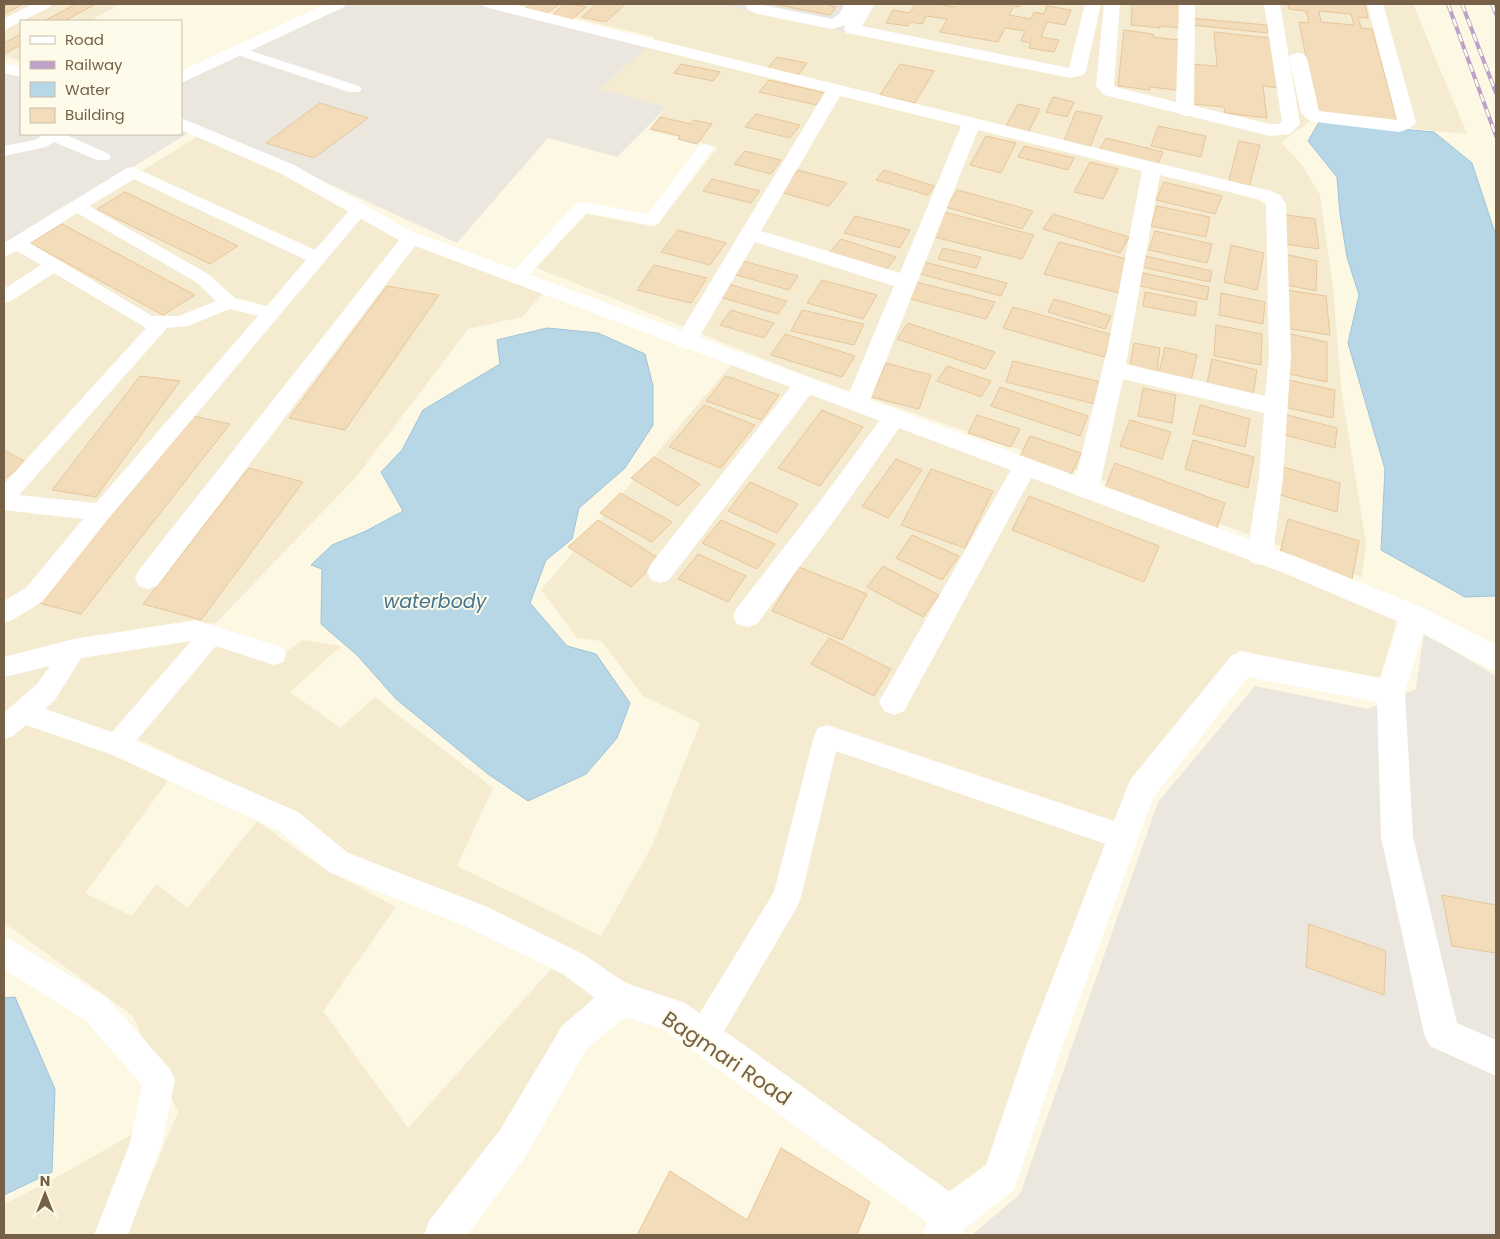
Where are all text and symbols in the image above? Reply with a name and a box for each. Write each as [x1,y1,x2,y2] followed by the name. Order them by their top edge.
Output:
[20,20,182,135] legend
[65,29,104,50] text: Road
[65,54,123,75] text: Railway
[65,79,111,100] text: Water
[65,104,125,125] text: Building
[384,588,488,615] water label: waterbody
[657,1004,797,1112] street label: Bagmari Road
[20,1169,70,1219] north arrow
[40,1171,50,1191] text: N

